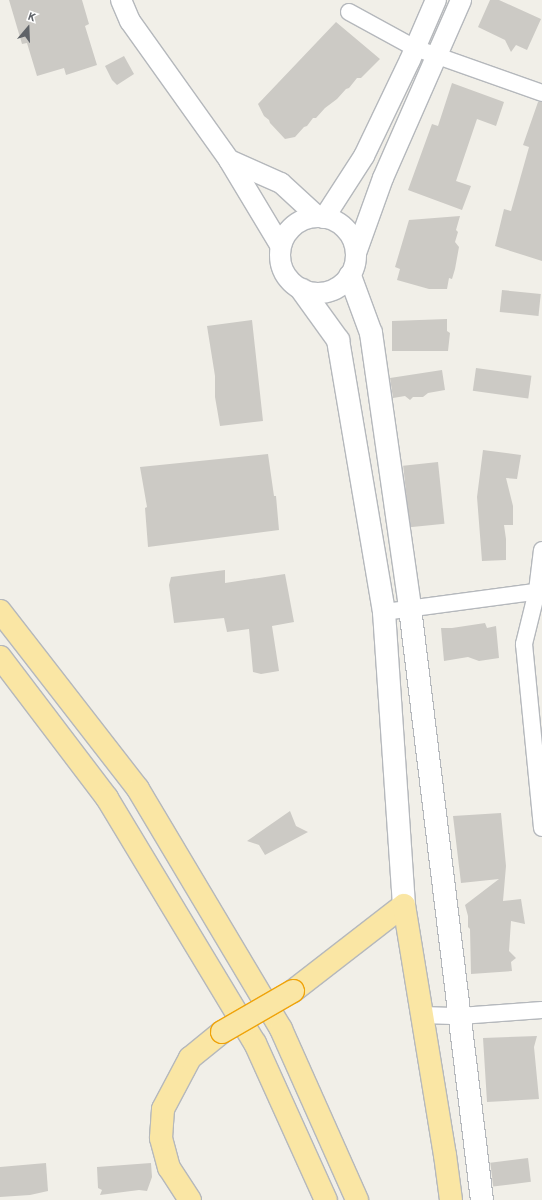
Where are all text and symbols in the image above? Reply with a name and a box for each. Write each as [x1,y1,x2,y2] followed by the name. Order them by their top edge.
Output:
[8,8,48,48] north arrow
[26,9,38,24] text: K

